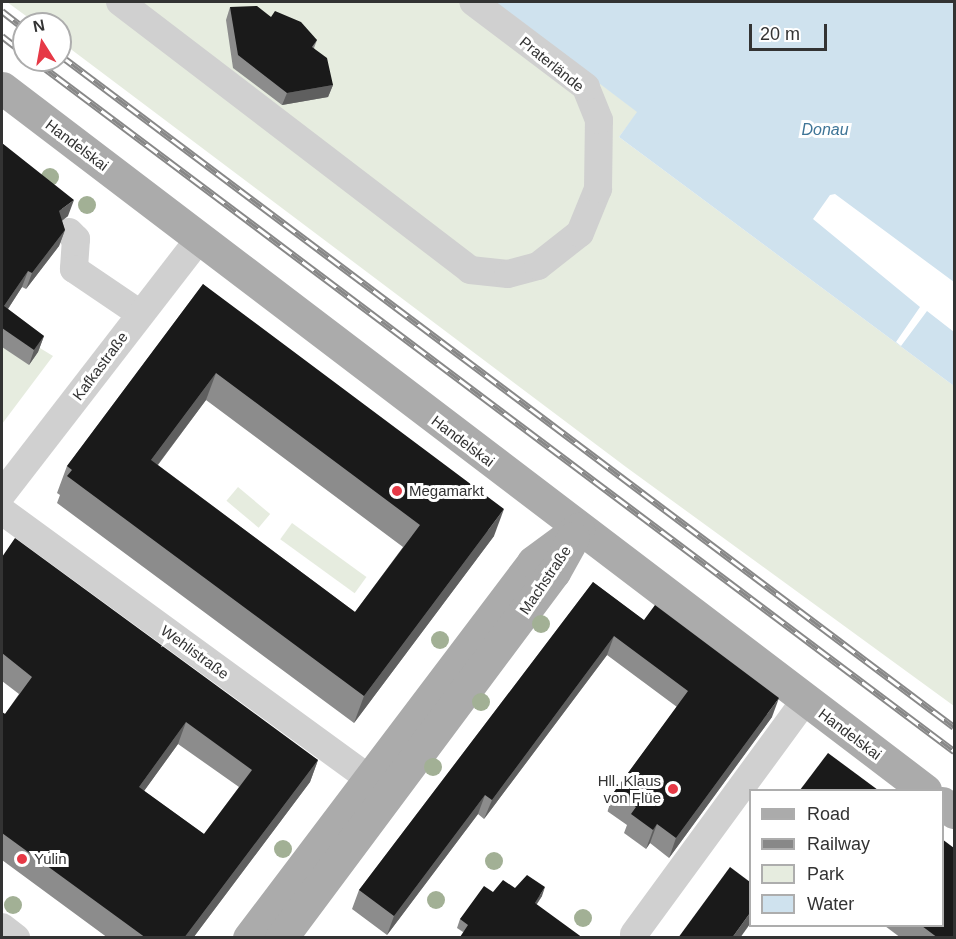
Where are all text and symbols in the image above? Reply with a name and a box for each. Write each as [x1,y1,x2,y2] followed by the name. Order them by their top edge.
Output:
[12,12,72,72] north arrow
[752,12,830,50] scale bar
[32,16,46,35] text: N
[760,24,800,44] text: 20 m
[516,33,588,95] street label: Praterlände
[42,115,112,175] street label: Handelskai
[801,120,849,140] water label: Donau
[68,328,132,404] street label: Kafkastraße
[428,411,498,471] street label: Handelskai
[409,482,484,500] place label: Megamarkt
[390,484,404,498] marker: Megamarkt
[515,542,575,618] street label: Machstraße
[157,621,233,683] street label: Wehlistraße
[815,704,885,764] street label: Handelskai
[598,771,661,806] place label: Hll. Klaus von Flüe
[666,782,680,796] marker: Hll. Klaus von Flüe
[749,789,944,927] legend
[807,804,850,824] text: Road
[807,834,870,854] text: Railway
[34,850,67,868] place label: Yulin
[15,852,29,866] marker: Yulin
[807,864,844,884] text: Park
[807,894,854,914] text: Water

